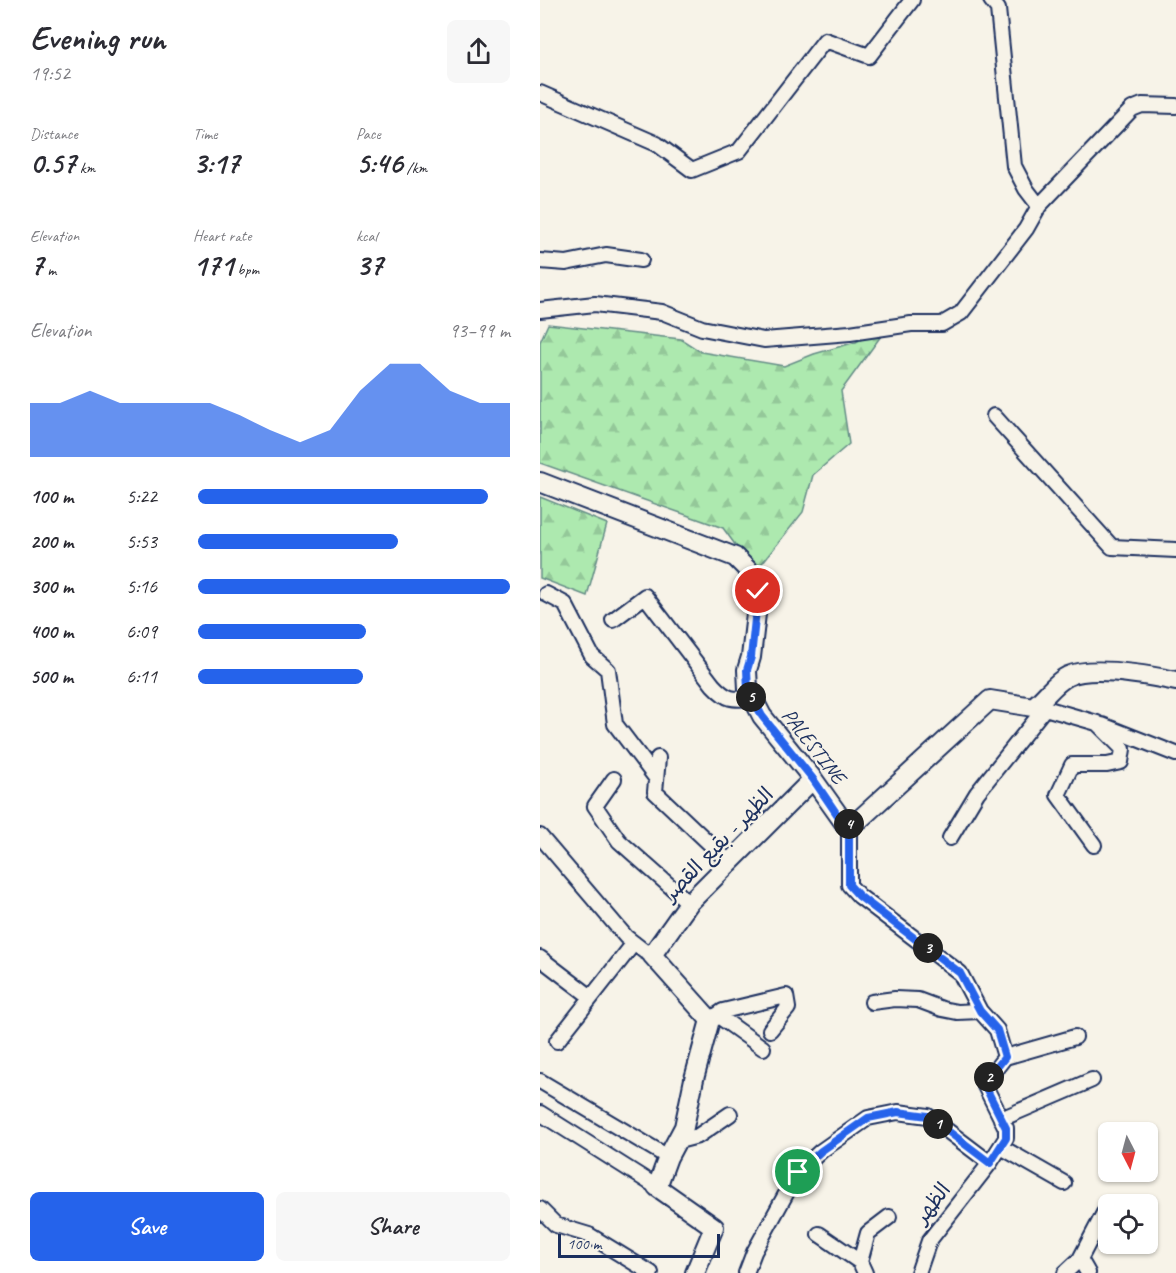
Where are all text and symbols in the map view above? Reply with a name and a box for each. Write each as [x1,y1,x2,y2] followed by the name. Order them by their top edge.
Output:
[30,17,165,59] text: Evening run
[447,20,510,83] button: share
[30,61,70,86] text: 19:52
[30,124,78,144] text: Distance
[193,124,217,144] text: Time
[356,124,381,144] text: Pace
[30,144,76,182] text: 0.57
[193,144,239,182] text: 3:17
[356,144,403,182] text: 5:46
[76,158,95,178] text: km
[403,158,427,178] text: /km
[30,226,79,246] text: Elevation
[193,226,251,246] text: Heart rate
[356,226,377,246] text: kcal
[30,246,43,284] text: 7
[193,246,233,284] text: 171
[356,246,383,284] text: 37
[43,260,56,280] text: m
[233,260,259,280] text: bpm
[30,318,92,343] text: Elevation
[449,318,510,343] text: 93–99 m
[30,484,73,509] text: 100 m
[126,484,157,509] text: 5:22
[30,529,73,554] text: 200 m
[126,529,157,554] text: 5:53
[732,565,783,616] pin
[30,574,73,599] text: 300 m
[126,574,157,599] text: 5:16
[741,574,774,607] icon: check
[30,619,73,644] text: 400 m
[126,619,157,644] text: 6:09
[30,664,73,689] text: 500 m
[126,664,157,689] text: 6:11
[736,682,766,712] pin: 5
[748,687,754,707] text: 5
[776,703,853,791] street label: PALESTINE
[656,782,780,909] street label: الظهر - بقيع القصر
[834,809,864,839] pin: 4
[845,814,853,834] text: 4
[913,933,943,963] pin: 3
[924,938,932,958] text: 3
[974,1062,1004,1092] pin: 2
[985,1067,993,1087] text: 2
[923,1109,953,1139] pin: 1
[934,1114,942,1134] text: 1
[1098,1122,1158,1182] north arrow
[1098,1122,1158,1254] map controls
[772,1146,823,1197] pin
[781,1155,814,1188] icon: arrive
[907,1177,956,1230] street label: الظهر
[30,1192,264,1261] button: Save
[276,1192,510,1261] button: Share
[1098,1194,1158,1254] button: locate
[558,1231,720,1258] scale bar
[567,1234,601,1254] text: 100 m

